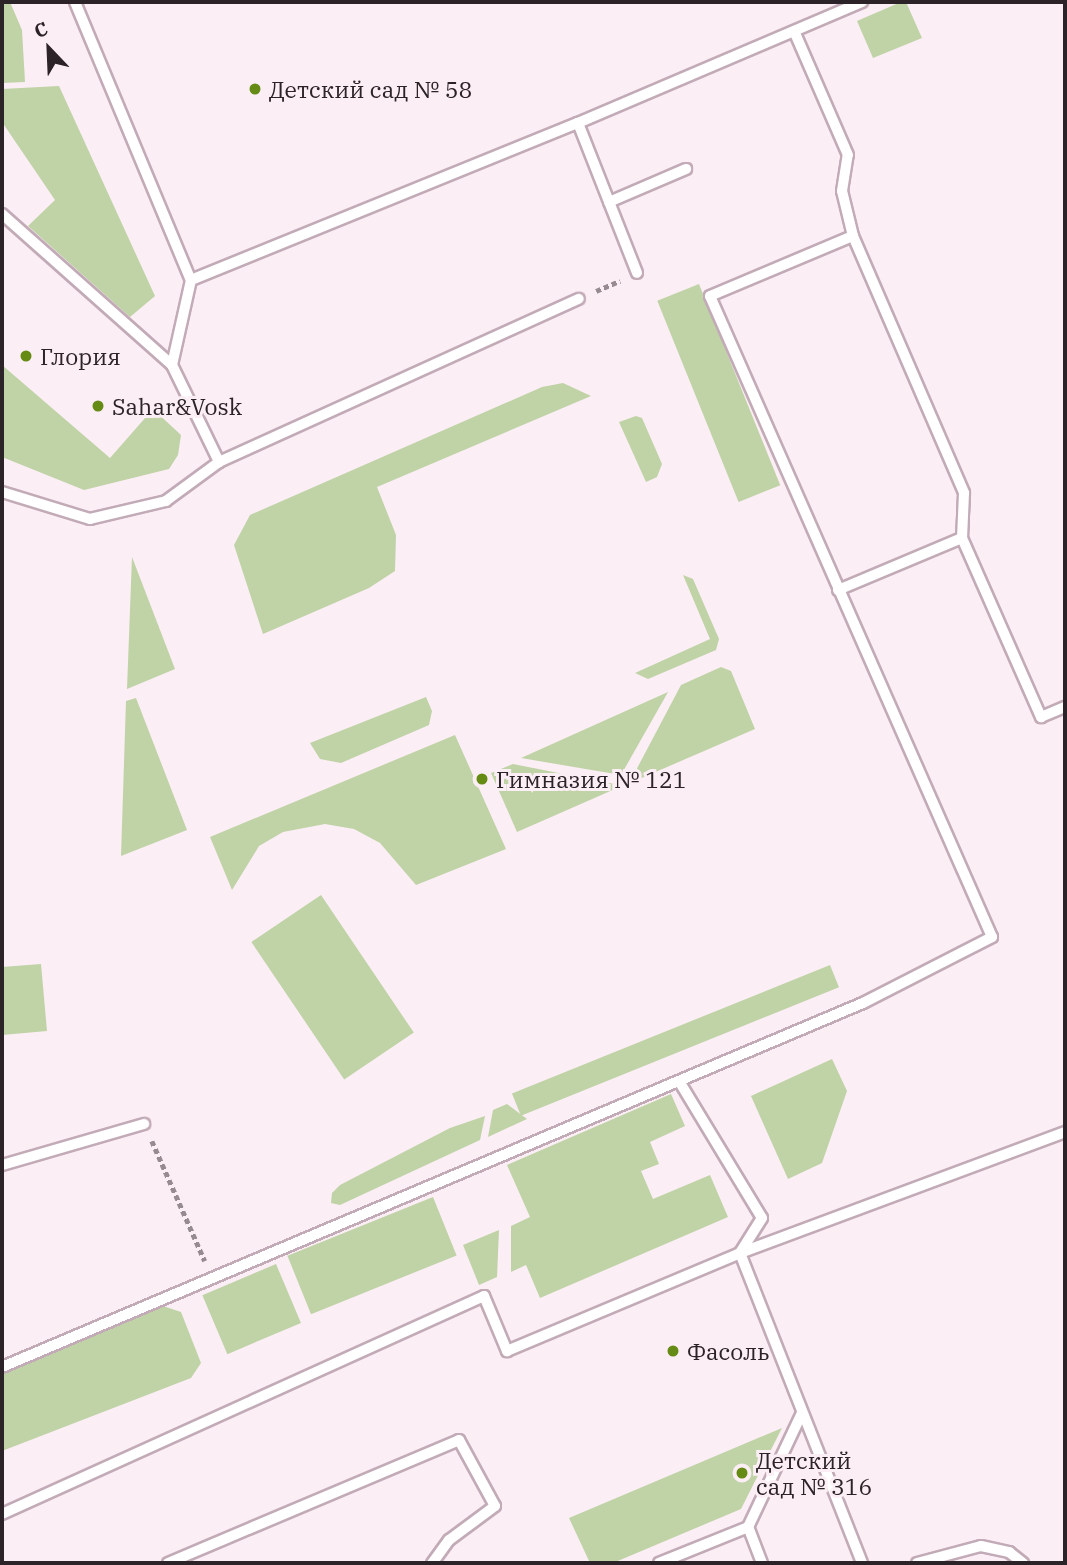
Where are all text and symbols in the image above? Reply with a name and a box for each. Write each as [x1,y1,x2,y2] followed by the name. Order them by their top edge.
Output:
[14,14,84,84] north arrow
[30,16,51,43] text: С
[269,75,472,103] place label: Детский сад № 58
[247,81,263,97] marker: Детский сад № 58
[40,342,121,370] place label: Глория
[18,348,34,364] marker: Глория
[112,392,242,420] place label: Sahar&Vosk
[90,398,106,414] marker: Sahar&Vosk
[496,765,687,793] place label: Гимназия № 121
[474,771,490,787] marker: Гимназия № 121
[687,1337,770,1365] place label: Фасоль
[665,1343,681,1359] marker: Фасоль
[756,1446,872,1500] place label: Детский сад № 316
[734,1465,750,1481] marker: Детский сад № 316

